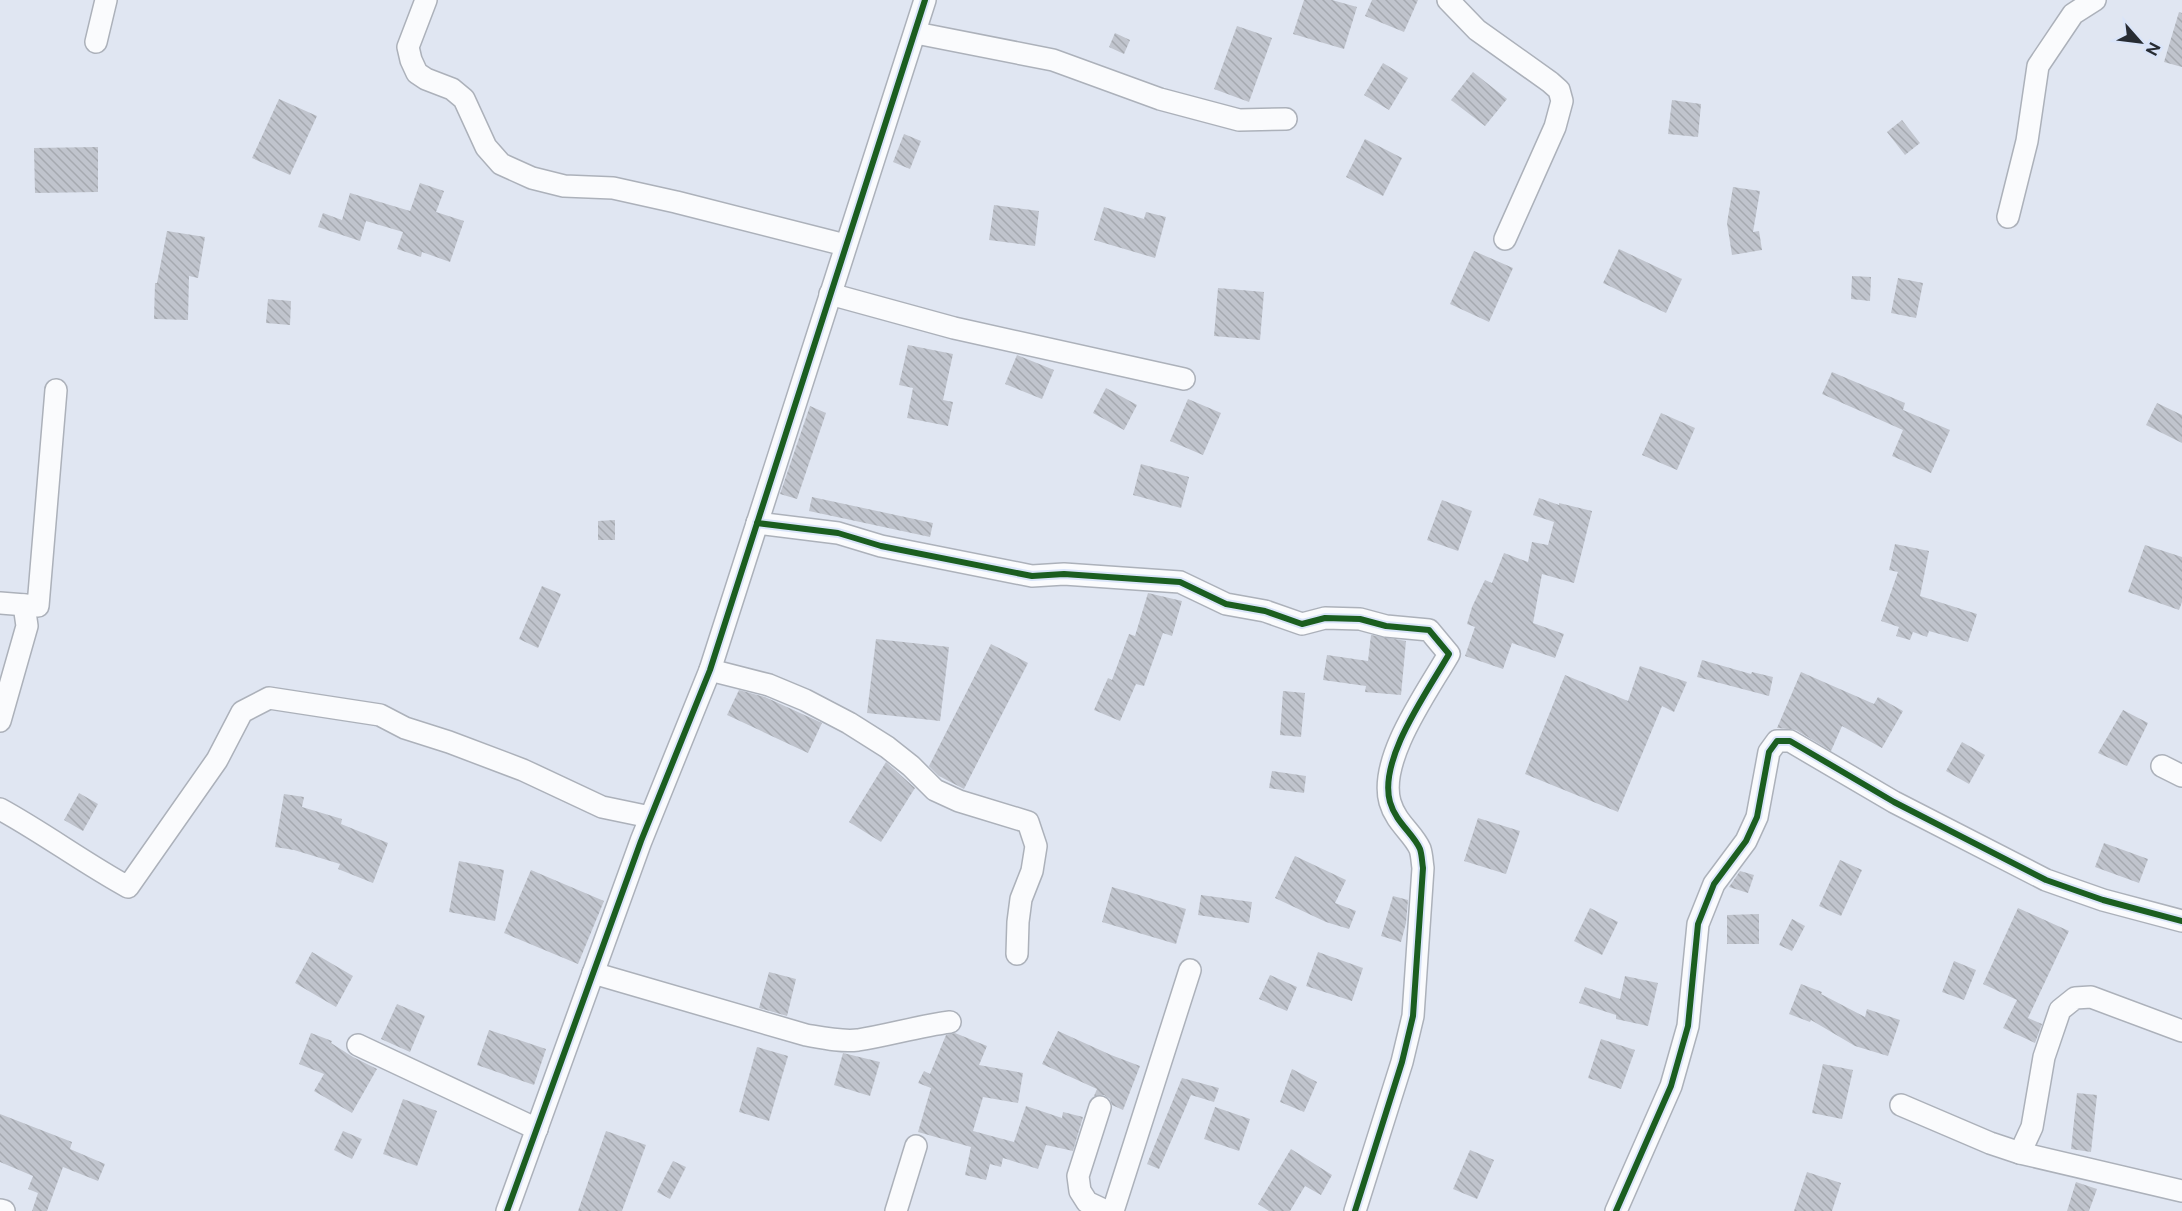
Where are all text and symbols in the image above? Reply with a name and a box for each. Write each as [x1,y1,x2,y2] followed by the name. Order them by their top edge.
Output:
[2110,12,2170,72] north arrow
[2141,39,2164,59] text: N

